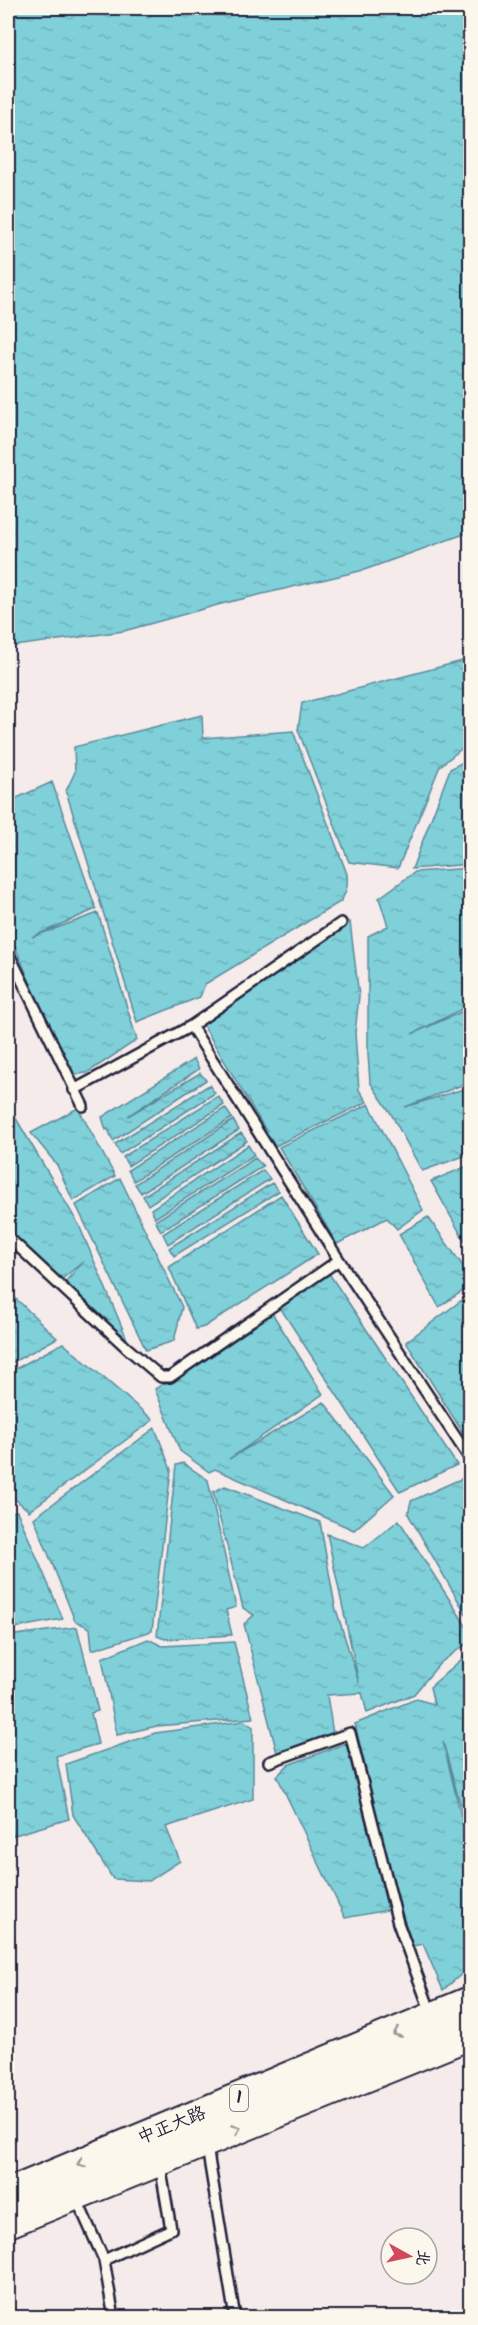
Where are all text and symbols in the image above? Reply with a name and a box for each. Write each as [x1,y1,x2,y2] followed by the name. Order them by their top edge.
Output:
[392,2026,403,2038] one-way arrow
[230,2085,248,2111] road number: 1
[133,2099,211,2153] street label: 中正大路
[231,2124,242,2136] one-way arrow
[76,2156,87,2168] one-way arrow
[379,2226,439,2286] north arrow
[409,2248,436,2268] text: 北

